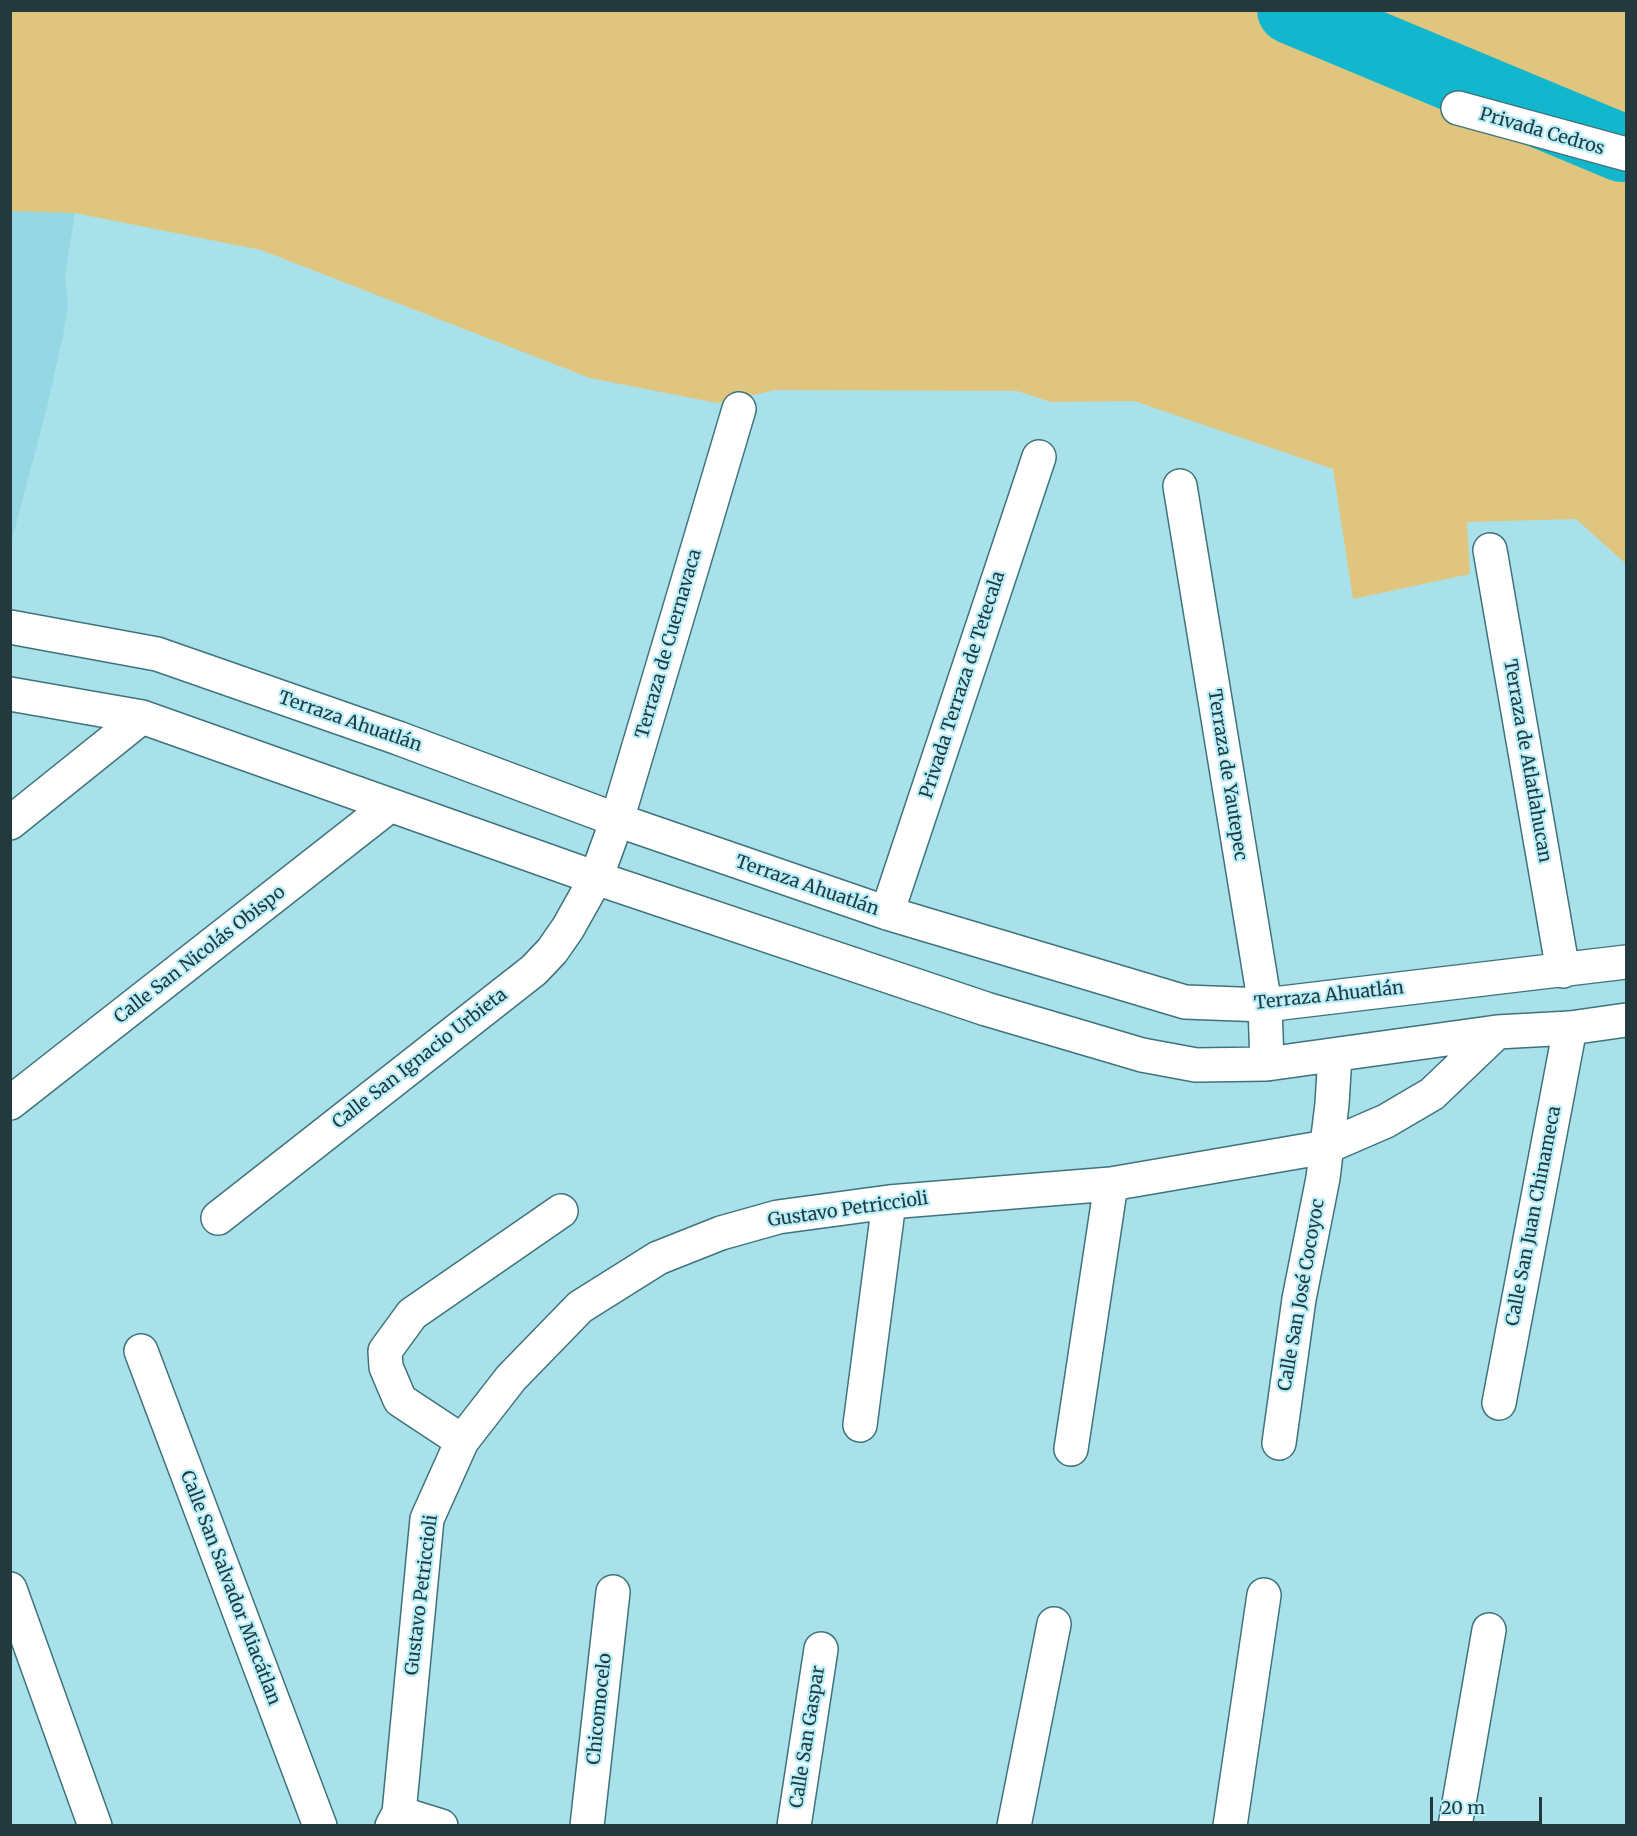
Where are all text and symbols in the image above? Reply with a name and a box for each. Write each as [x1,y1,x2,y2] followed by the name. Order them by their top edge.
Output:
[1477,104,1607,160] street label: Privada Cedros
[632,547,706,741] street label: Terraza de Cuernavaca
[916,569,1010,801] street label: Privada Terraza de Tetecala
[1498,658,1556,864] street label: Terraza de Atlatlahucan
[275,687,425,757] street label: Terraza Ahuatlán
[1203,688,1251,862] street label: Terraza de Yautepec
[732,851,882,921] street label: Terraza Ahuatlán
[110,882,290,1028] street label: Calle San Nicolás Obispo
[1253,977,1405,1015] street label: Terraza Ahuatlán
[328,984,512,1134] street label: Calle San Ignacio Urbieta
[1502,1104,1566,1328] street label: Calle San Juan Chinameca
[766,1188,930,1232] street label: Gustavo Petriccioli
[1274,1197,1330,1393] street label: Calle San José Cocoyoc
[175,1468,285,1708] street label: Calle San Salvador Miacátlan
[401,1513,443,1677] street label: Gustavo Petriccioli
[583,1652,617,1766] street label: Chicomocelo
[786,1664,830,1810] street label: Calle San Gaspar
[1433,1785,1546,1823] scale bar
[1441,1796,1485,1819] text: 20 m

